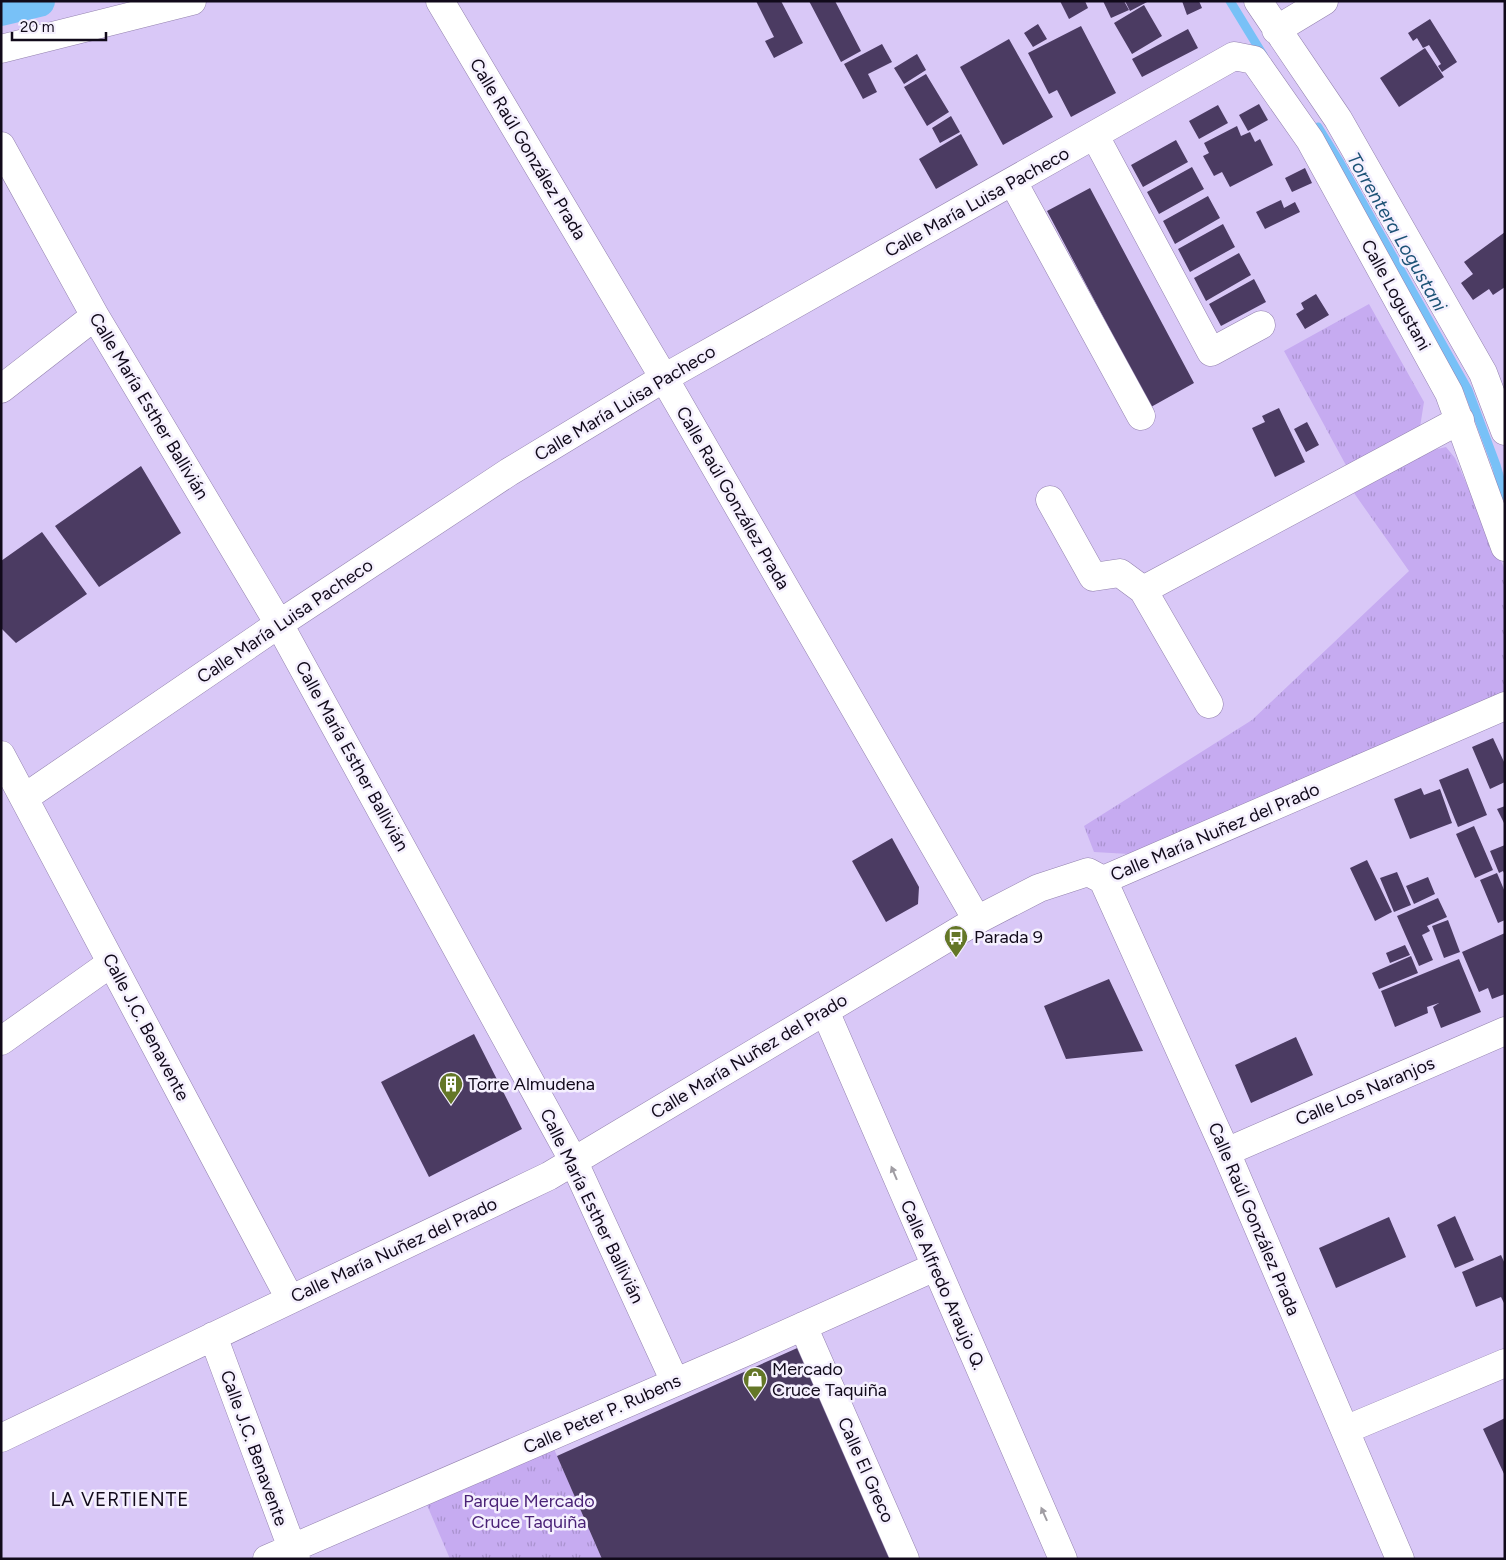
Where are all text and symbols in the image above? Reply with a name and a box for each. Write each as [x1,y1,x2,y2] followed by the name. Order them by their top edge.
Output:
[12,10,106,42] scale bar
[20,18,54,36] text: 20 m
[465,54,591,244] street label: Calle Raúl González Prada
[881,142,1073,262] street label: Calle María Luisa Pacheco
[1342,149,1452,316] water label: Torrentera Logustani
[1356,236,1436,354] street label: Calle Logustani
[84,309,214,503] street label: Calle María Esther Ballivián
[530,340,720,466] street label: Calle María Luisa Pacheco
[672,403,794,593] street label: Calle Raúl González Prada
[193,554,377,688] street label: Calle María Luisa Pacheco
[291,657,413,855] street label: Calle María Esther Ballivián
[1107,778,1323,886] street label: Calle María Nuñez del Prado
[943,924,969,958] bus stop icon: Parada 9
[974,926,1043,948] place label: Parada 9
[98,949,194,1105] street label: Calle J.C. Benavente
[647,989,851,1123] street label: Calle María Nuñez del Prado
[1292,1052,1438,1130] street label: Calle Los Naranjos
[438,1071,464,1105] building icon: Torre Almudena
[468,1073,595,1095] place label: Torre Almudena
[535,1105,649,1307] street label: Calle María Esther Ballivián
[1203,1119,1305,1319] street label: Calle Raúl González Prada
[890,1166,898,1180] one-way arrow
[287,1192,501,1308] street label: Calle María Nuñez del Prado
[896,1197,990,1373] street label: Calle Alfredo Araujo Q.
[772,1358,887,1401] place label: Mercado Cruce Taquiña
[742,1366,768,1400] shop icon: Mercado Cruce Taquiña
[216,1367,292,1529] street label: Calle J.C. Benavente
[520,1369,684,1459] street label: Calle Peter P. Rubens
[833,1414,899,1526] street label: Calle El Greco
[50,1488,190,1511] district label: LA VERTIENTE
[463,1490,595,1533] park label: Parque Mercado Cruce Taquiña
[1039,1507,1047,1521] one-way arrow

